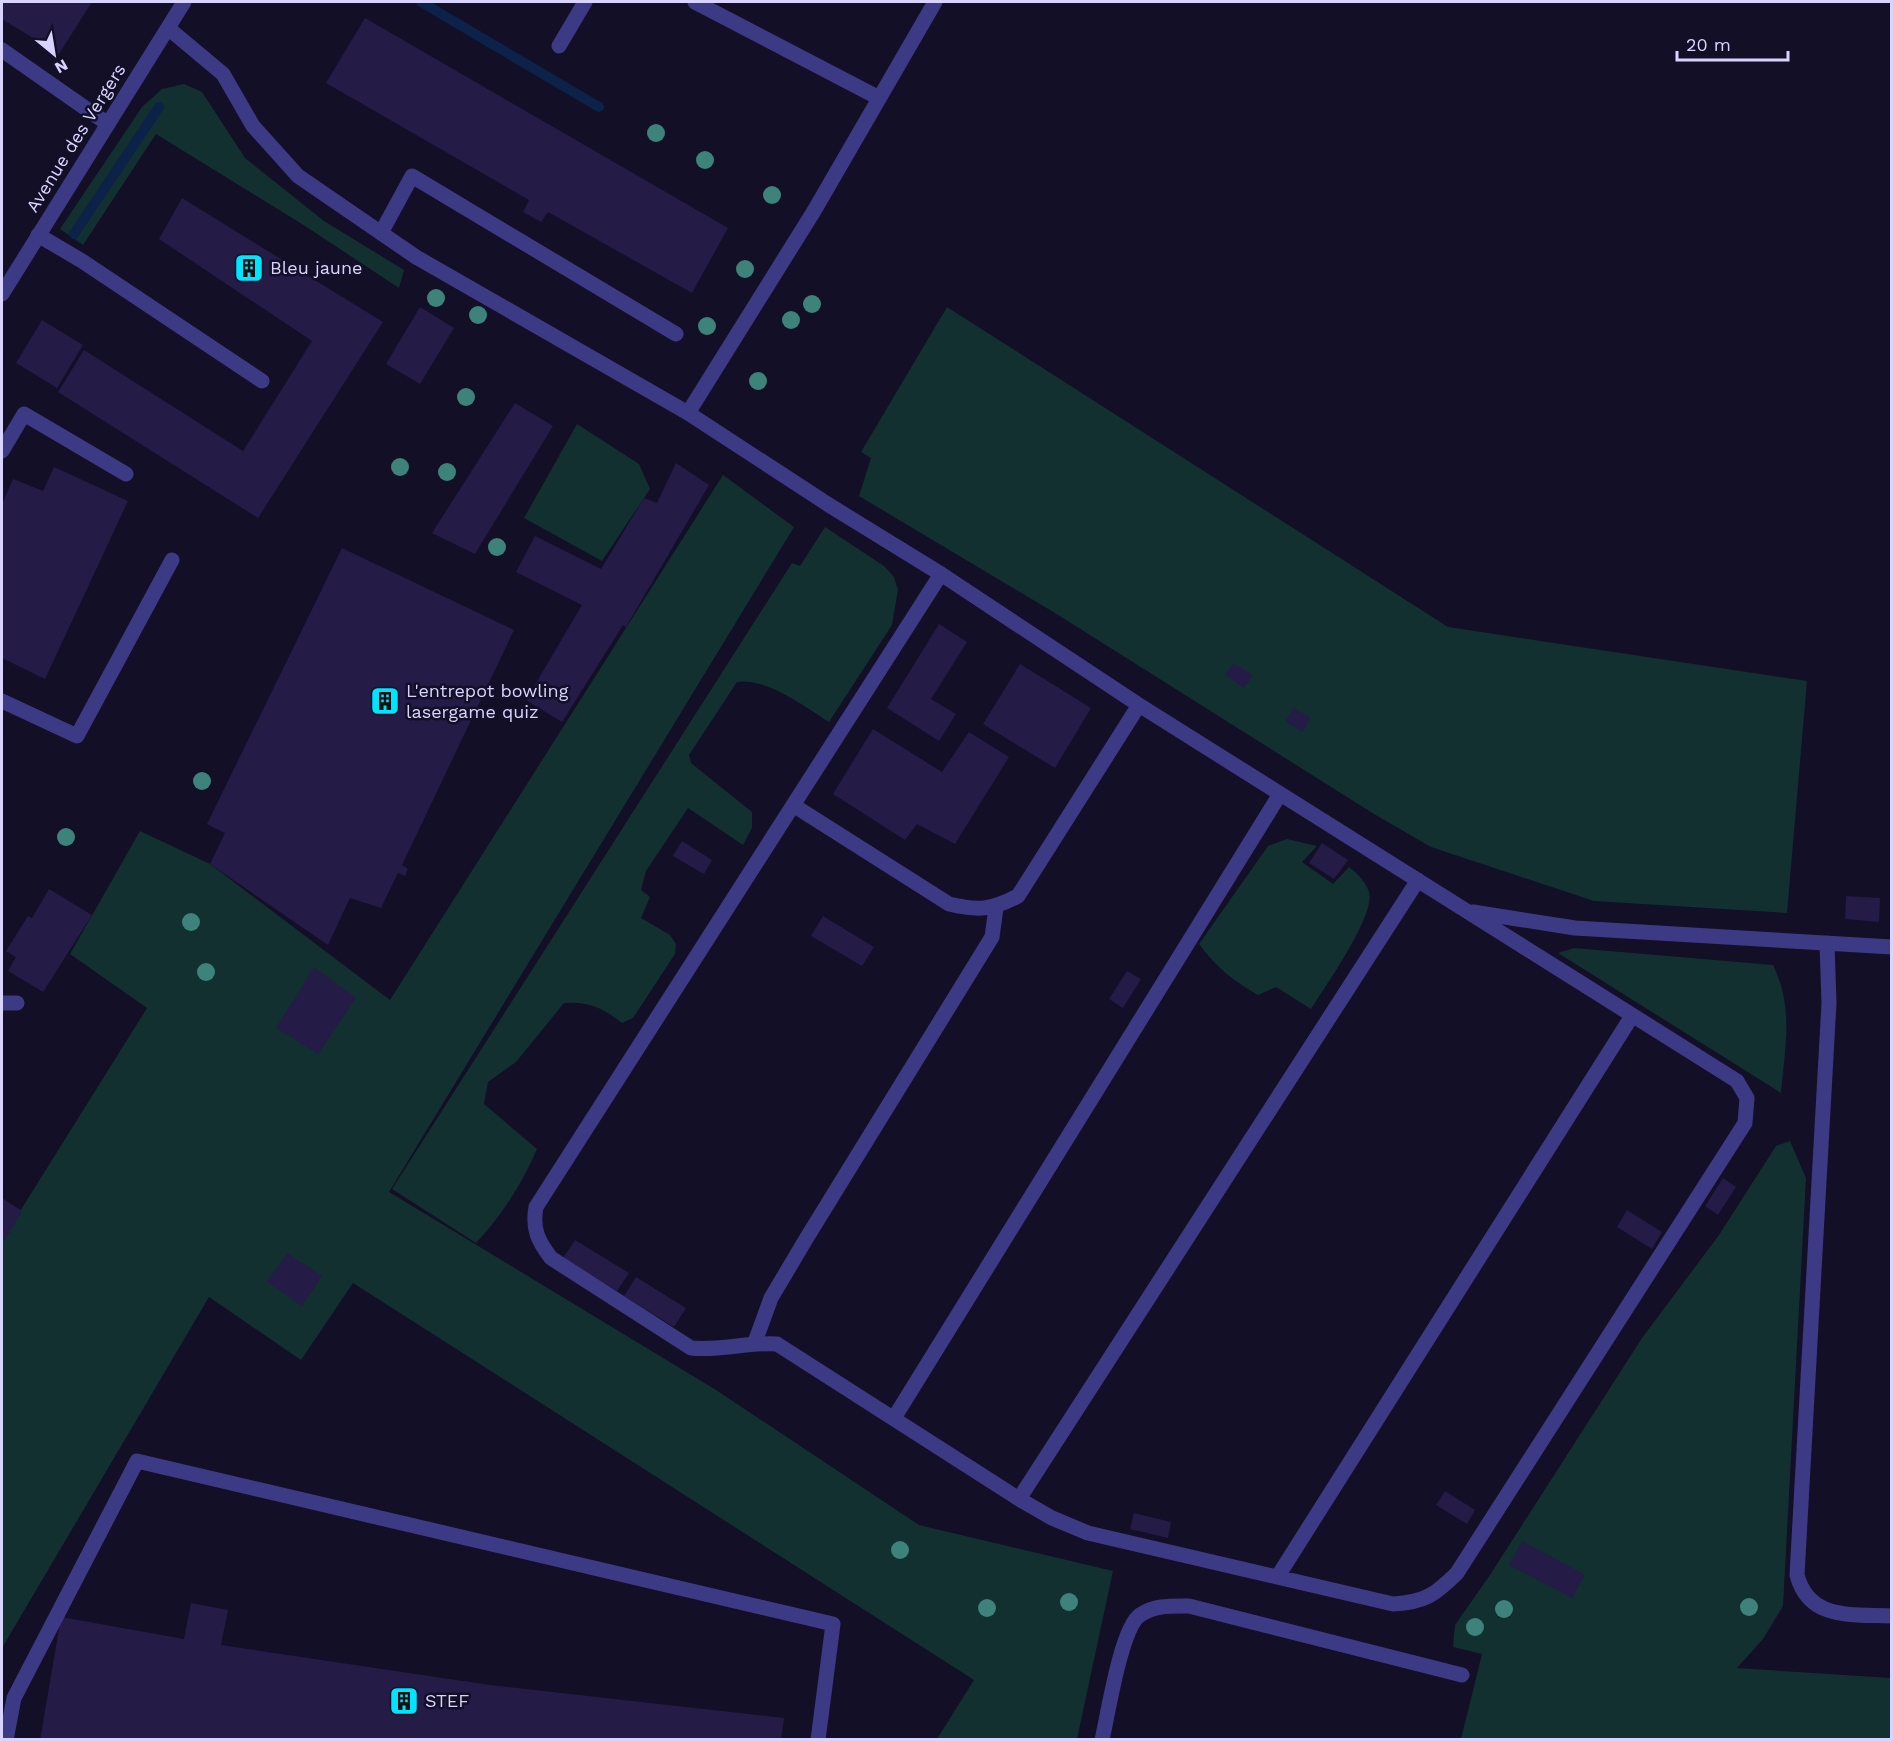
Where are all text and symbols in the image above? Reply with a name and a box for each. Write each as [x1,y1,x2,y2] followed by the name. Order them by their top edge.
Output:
[24,24,84,84] north arrow
[1677,24,1788,62] scale bar
[1686,34,1731,55] text: 20 m
[51,55,71,78] text: N
[21,60,130,216] street label: Avenue des Vergers
[233,252,265,284] building icon: Bleu jaune
[270,257,363,278] place label: Bleu jaune
[406,680,569,722] place label: L'entrepot bowling lasergame quiz
[369,685,401,717] building icon: L'entrepot bowling lasergame quiz
[388,1685,420,1717] building icon: STEF
[425,1690,469,1711] place label: STEF

